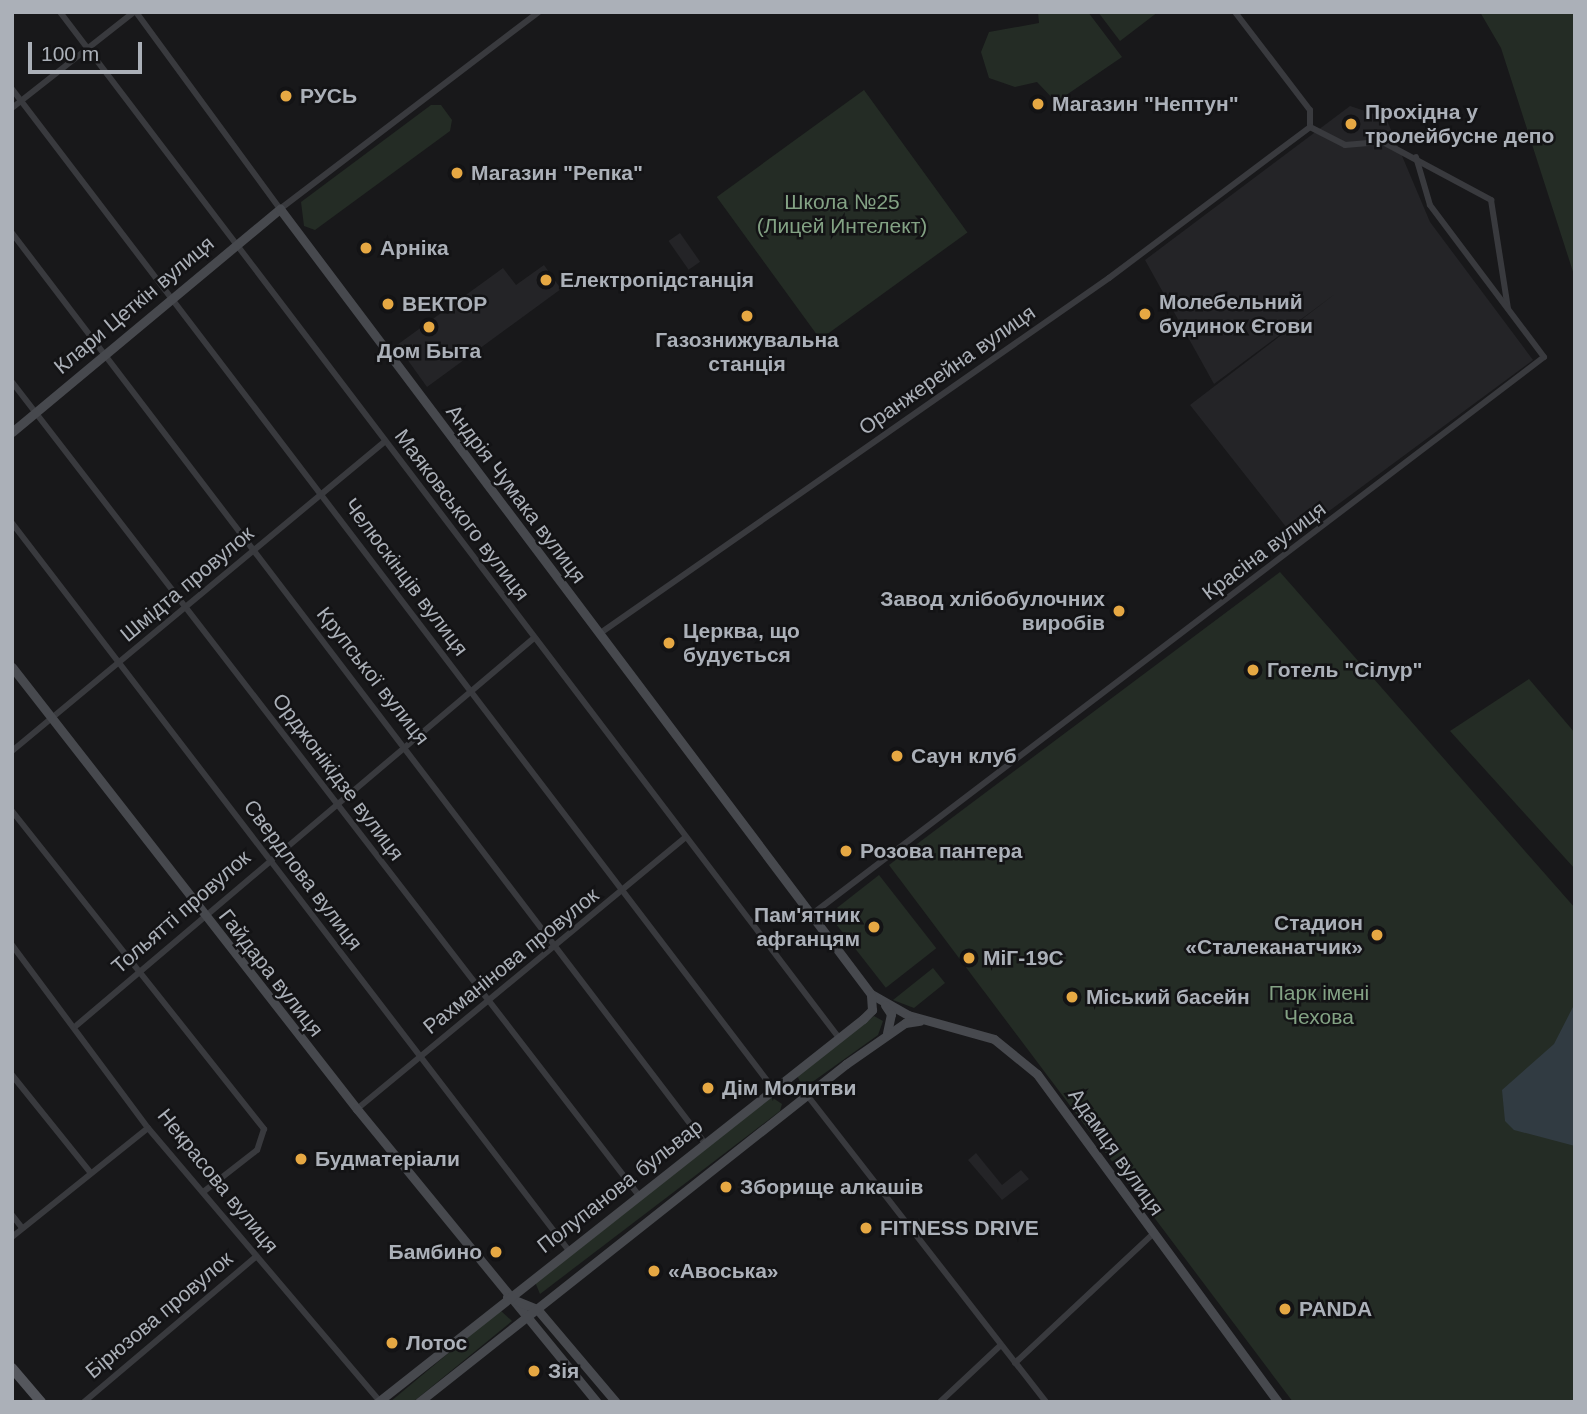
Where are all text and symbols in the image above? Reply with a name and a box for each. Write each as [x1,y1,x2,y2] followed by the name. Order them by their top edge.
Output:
[32,28,145,72] scale bar
[41,42,99,65] text: 100 m
[300,83,357,109] place label: РУСЬ
[278,88,294,104] marker: РУСЬ
[1052,91,1239,117] place label: Магазин "Нептун"
[1030,96,1046,112] marker: Магазин "Нептун"
[1365,99,1554,149] place label: Прохідна у тролейбусне депо
[1343,116,1359,132] marker: Прохідна у тролейбусне депо
[471,160,643,186] place label: Магазин "Репка"
[449,165,465,181] marker: Магазин "Репка"
[757,189,927,239] park label: Школа №25 (Лицей Интелект)
[49,231,219,379] street label: Клари Цеткін вулиця
[380,235,449,261] place label: Арніка
[358,240,374,256] marker: Арніка
[560,267,754,293] place label: Електропідстанція
[538,272,554,288] marker: Електропідстанція
[1159,289,1313,339] place label: Молебельний будинок Єгови
[402,291,487,317] place label: ВЕКТОР
[380,296,396,312] marker: ВЕКТОР
[854,300,1040,440] street label: Оранжерейна вулиця
[1137,306,1153,322] marker: Молебельний будинок Єгови
[739,308,755,324] marker: Газознижувальна станція
[421,319,437,335] marker: Дом Быта
[655,327,839,377] place label: Газознижувальна станція
[377,338,481,364] place label: Дом Быта
[441,400,591,588] street label: Андрія Чумака вулиця
[389,424,535,606] street label: Маяковського вулиця
[339,493,473,661] street label: Челюскінців вулиця
[1197,496,1331,606] street label: Красіна вулиця
[115,521,259,647] street label: Шмідта провулок
[880,586,1105,636] place label: Завод хлібобулочних виробів
[311,602,435,750] street label: Крупської вулиця
[1111,603,1127,619] marker: Завод хлібобулочних виробів
[683,618,800,668] place label: Церква, що будується
[661,635,677,651] marker: Церква, що будується
[1267,657,1422,683] place label: Готель "Сілур"
[1245,662,1261,678] marker: Готель "Сілур"
[267,688,409,866] street label: Орджонікідзе вулиця
[911,743,1017,769] place label: Саун клуб
[889,748,905,764] marker: Саун клуб
[238,795,368,955] street label: Свердлова вулиця
[860,838,1022,864] place label: Розова пантера
[838,843,854,859] marker: Розова пантера
[106,845,256,979] street label: Тольятті провулок
[418,882,604,1040] street label: Рахманінова провулок
[754,902,860,952] place label: Пам'ятник афганцям
[213,904,329,1042] street label: Гайдара вулиця
[1185,910,1363,960] place label: Стадион «Сталеканатчик»
[866,919,882,935] marker: Пам'ятник афганцям
[1369,927,1385,943] marker: Стадион «Сталеканатчик»
[983,945,1064,971] place label: МіГ-19С
[961,950,977,966] marker: МіГ-19С
[1269,980,1369,1030] park label: Парк імені Чехова
[1086,984,1250,1010] place label: Міський басейн
[1064,989,1080,1005] marker: Міський басейн
[722,1075,856,1101] place label: Дім Молитви
[700,1080,716,1096] marker: Дім Молитви
[1063,1083,1169,1221] street label: Адамця вулиця
[152,1104,284,1258] street label: Некрасова вулиця
[532,1114,708,1258] street label: Полупанова бульвар
[315,1146,460,1172] place label: Будматеріали
[293,1151,309,1167] marker: Будматеріали
[740,1174,923,1200] place label: Зборище алкашів
[718,1179,734,1195] marker: Зборище алкашів
[880,1215,1039,1241] place label: FITNESS DRIVE
[858,1220,874,1236] marker: FITNESS DRIVE
[389,1239,482,1265] place label: Бамбино
[488,1244,504,1260] marker: Бамбино
[80,1246,238,1384] street label: Бірюзова провулок
[668,1258,778,1284] place label: «Авоська»
[646,1263,662,1279] marker: «Авоська»
[1299,1296,1372,1322] place label: PANDA
[1277,1301,1293,1317] marker: PANDA
[406,1330,467,1356] place label: Лотос
[384,1335,400,1351] marker: Лотос
[548,1358,579,1384] place label: Зія
[526,1363,542,1379] marker: Зія

